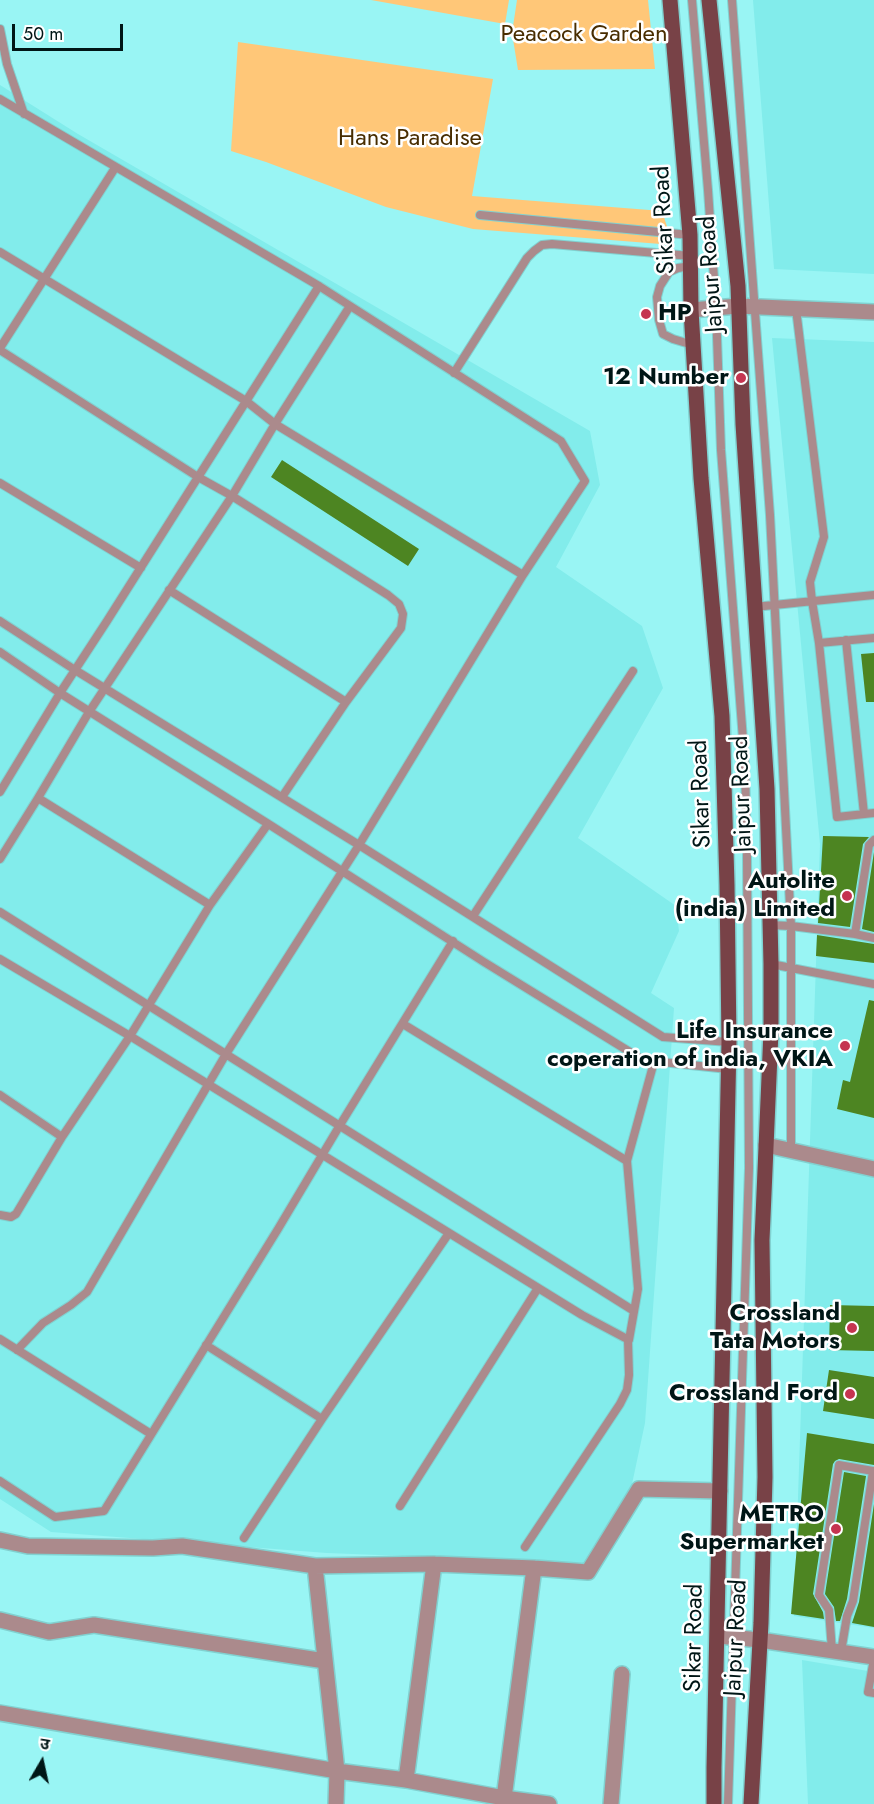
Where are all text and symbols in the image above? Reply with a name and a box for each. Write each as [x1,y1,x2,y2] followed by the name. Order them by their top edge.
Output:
[15,12,126,50] scale bar
[23,21,63,47] text: 50 m
[500,21,668,49] park label: Peacock Garden
[338,125,482,153] park label: Hans Paradise
[648,165,682,275] street label: Sikar Road
[694,215,730,333] street label: Jaipur Road
[658,300,692,328] place label: HP
[639,307,653,321] marker: HP
[603,364,729,392] place label: 12 Number
[734,371,748,385] marker: 12 Number
[727,735,759,853] street label: Jaipur Road
[686,739,718,849] street label: Sikar Road
[675,868,835,924] place label: Autolite (india) Limited
[840,889,854,903] marker: Autolite (india) Limited
[547,1018,833,1074] place label: Life Insurance coperation of india, VKIA
[838,1039,852,1053] marker: Life Insurance coperation of india, VKIA
[710,1300,840,1356] place label: Crossland Tata Motors
[845,1321,859,1335] marker: Crossland Tata Motors
[669,1380,838,1408] place label: Crossland Ford
[843,1387,857,1401] marker: Crossland Ford
[679,1501,824,1557] place label: METRO Supermarket
[829,1522,843,1536] marker: METRO Supermarket
[720,1579,754,1697] street label: Jaipur Road
[680,1583,710,1693] street label: Sikar Road
[12,1732,72,1792] north arrow
[38,1732,51,1756] text: उ

